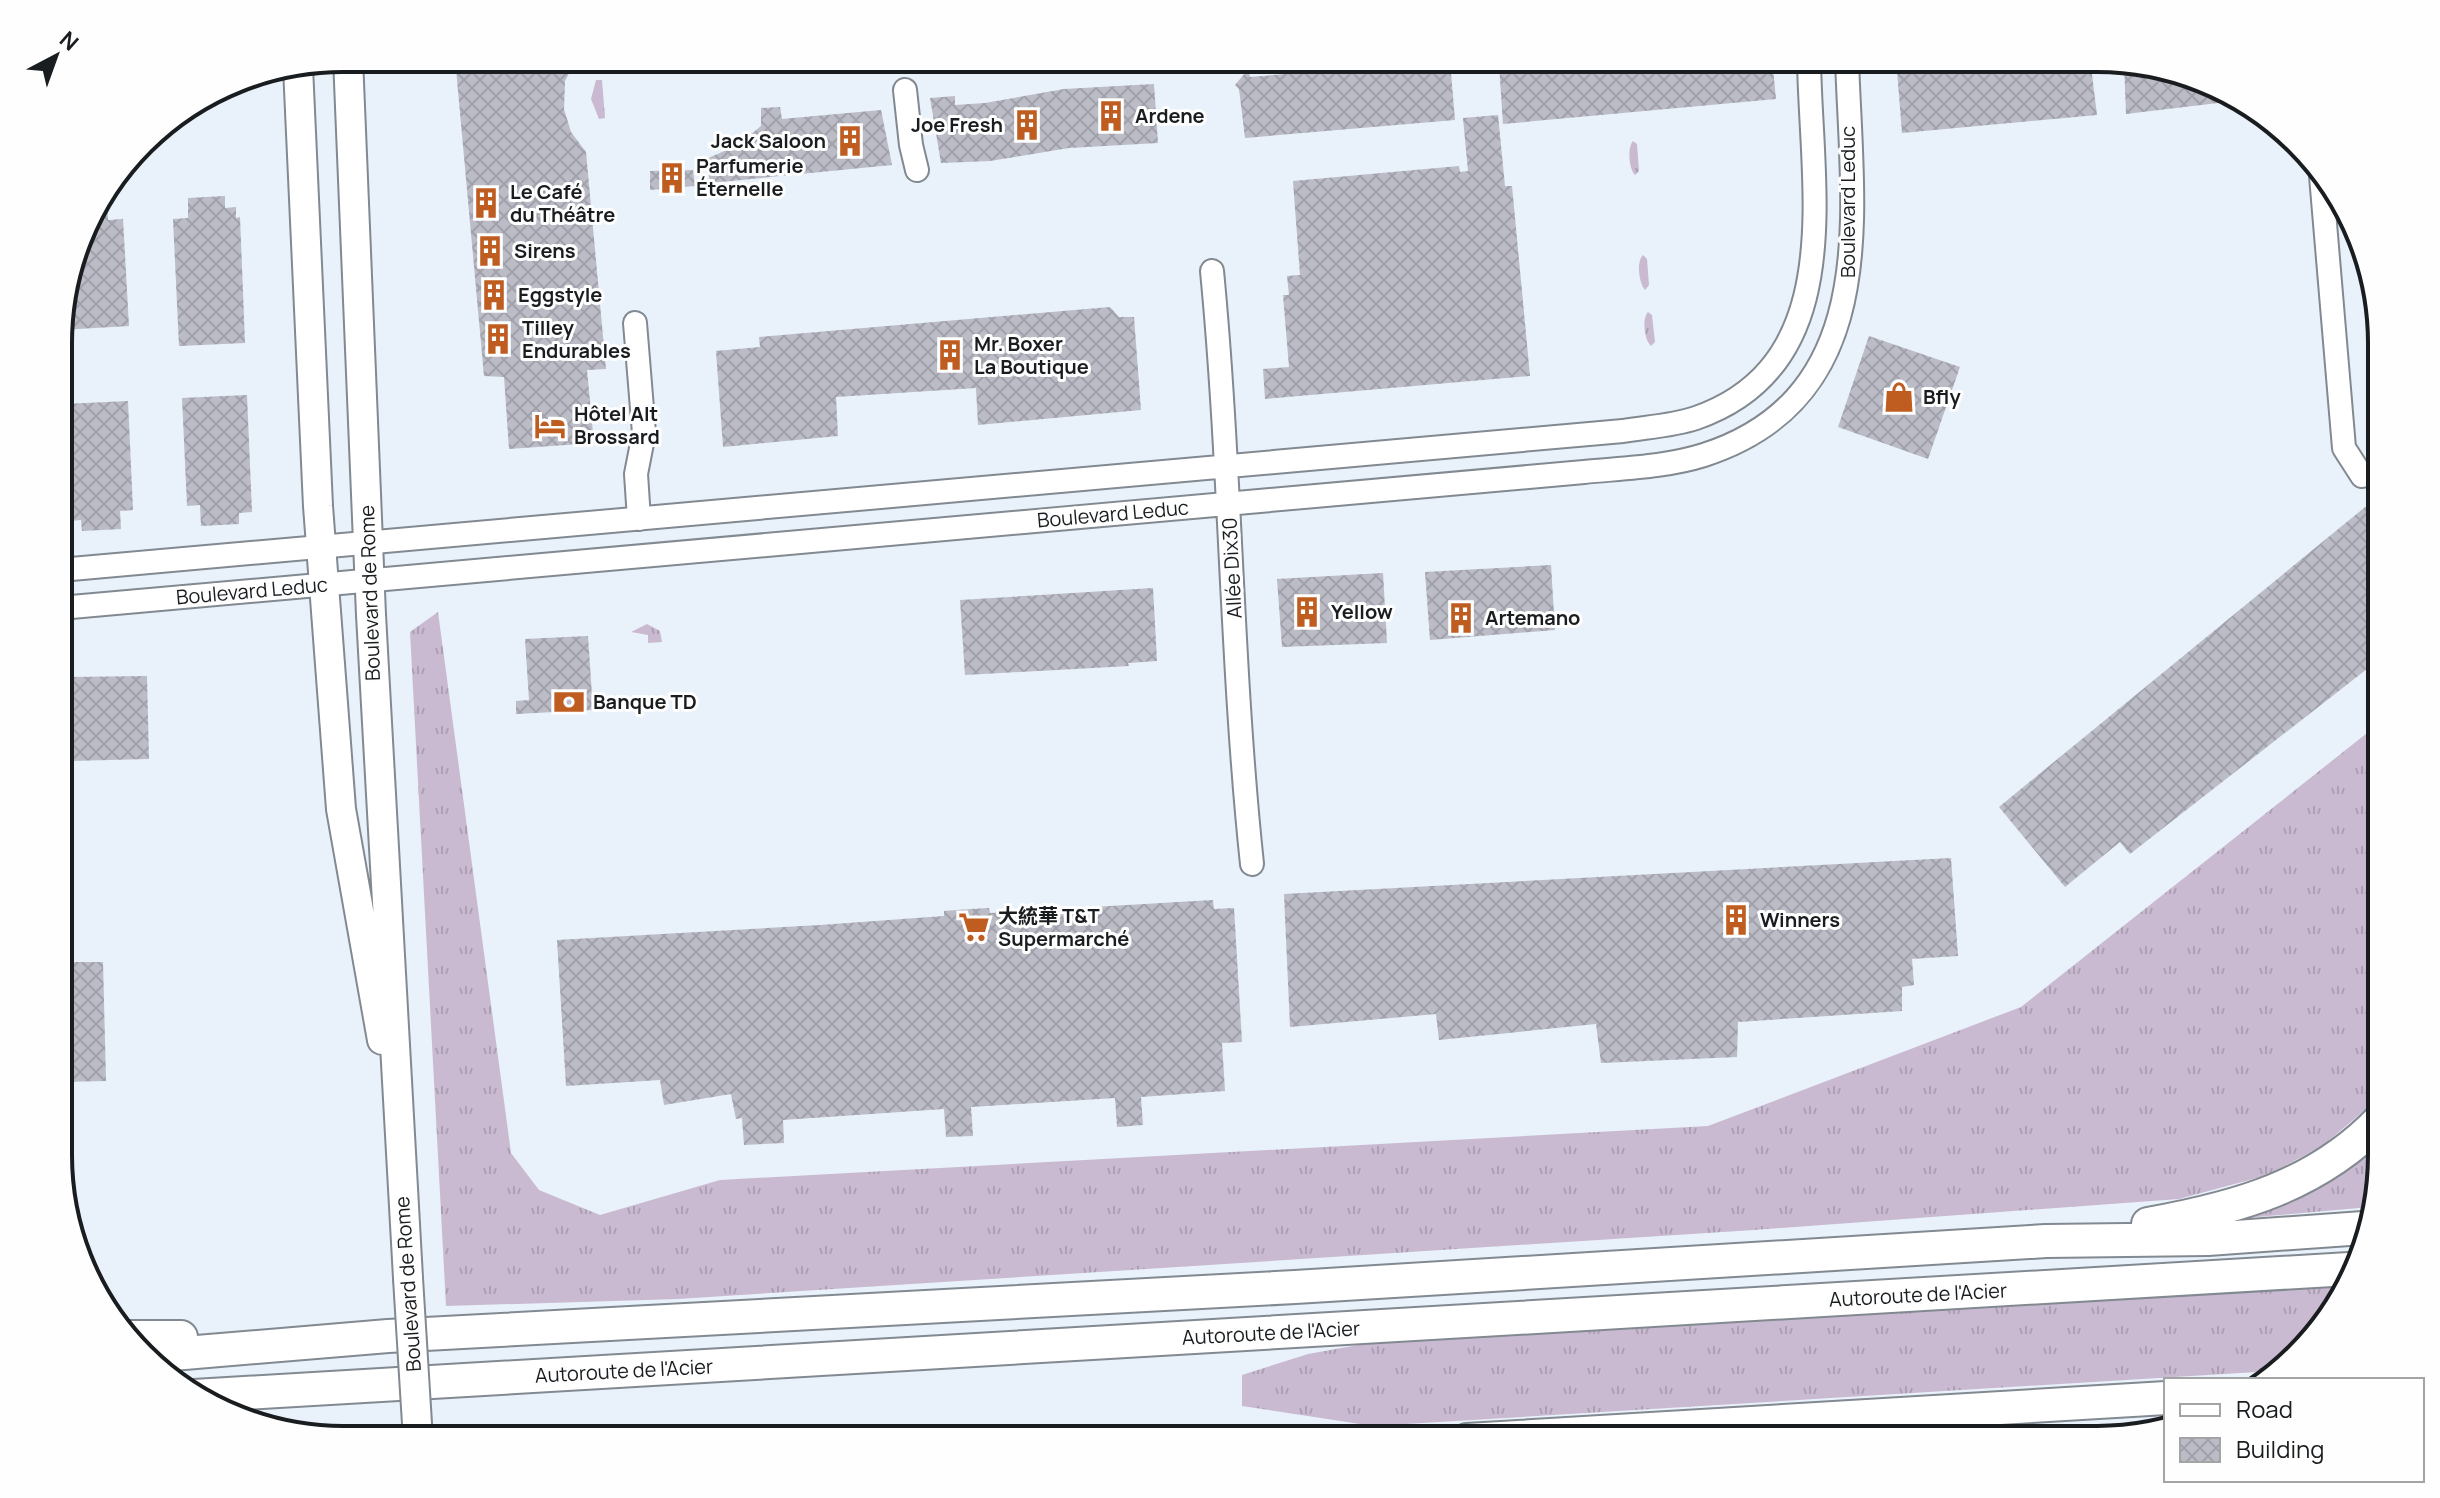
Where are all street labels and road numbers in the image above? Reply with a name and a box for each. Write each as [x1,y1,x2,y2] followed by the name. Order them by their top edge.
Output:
[1834,126,1861,278] street label: Boulevard Leduc
[1036,493,1190,534] street label: Boulevard Leduc
[353,505,386,681] street label: Boulevard de Rome
[1215,517,1248,619] street label: Allée Dix30
[175,570,329,611] street label: Boulevard Leduc
[388,1195,427,1373] street label: Boulevard de Rome
[1828,1276,2008,1313] street label: Autoroute de l'Acier
[1181,1314,1361,1351] street label: Autoroute de l'Acier
[534,1352,714,1389] street label: Autoroute de l'Acier

